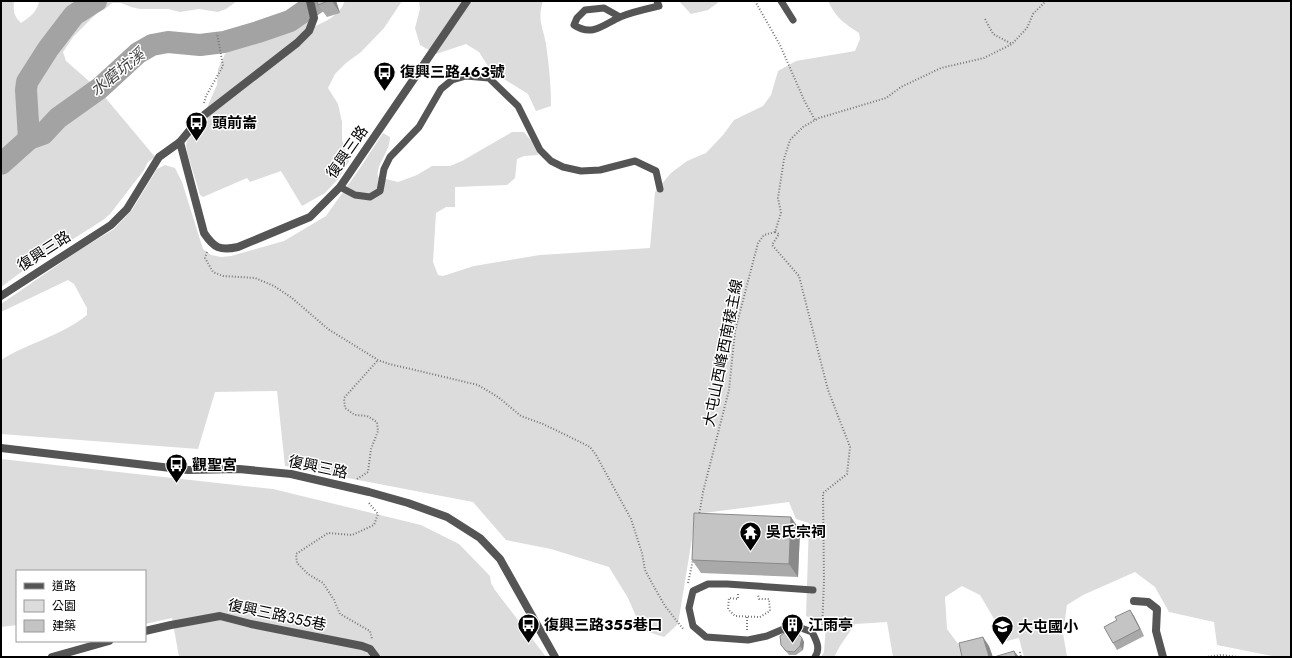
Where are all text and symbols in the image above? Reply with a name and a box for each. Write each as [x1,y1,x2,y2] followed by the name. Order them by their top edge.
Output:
[85,42,151,101] water label: 水磨坑溪
[372,59,398,92] bus stop icon: 復興三路463號
[400,61,505,83] place label: 復興三路463號
[183,110,209,143] bus stop icon: 頭前崙
[212,112,257,134] place label: 頭前崙
[321,121,373,183] street label: 復興三路
[13,225,75,277] street label: 復興三路
[698,277,748,429] street label: 大屯山西峰西南稜主線
[286,450,350,484] street label: 復興三路
[163,452,189,485] bus stop icon: 觀聖宮
[192,454,237,476] place label: 觀聖宮
[737,519,763,552] temple icon: 吳氏宗祠
[766,521,826,543] place label: 吳氏宗祠
[16,570,146,642] legend
[52,577,76,595] text: 道路
[226,594,328,636] street label: 復興三路355巷
[52,597,76,615] text: 公園
[516,612,542,645] bus stop icon: 復興三路355巷口
[780,612,806,645] building icon: 江雨亭
[544,614,663,636] place label: 復興三路355巷口
[808,614,853,636] place label: 江雨亭
[990,614,1016,647] school or university icon: 大屯國小
[1018,616,1079,638] place label: 大屯國小
[52,617,76,635] text: 建築

